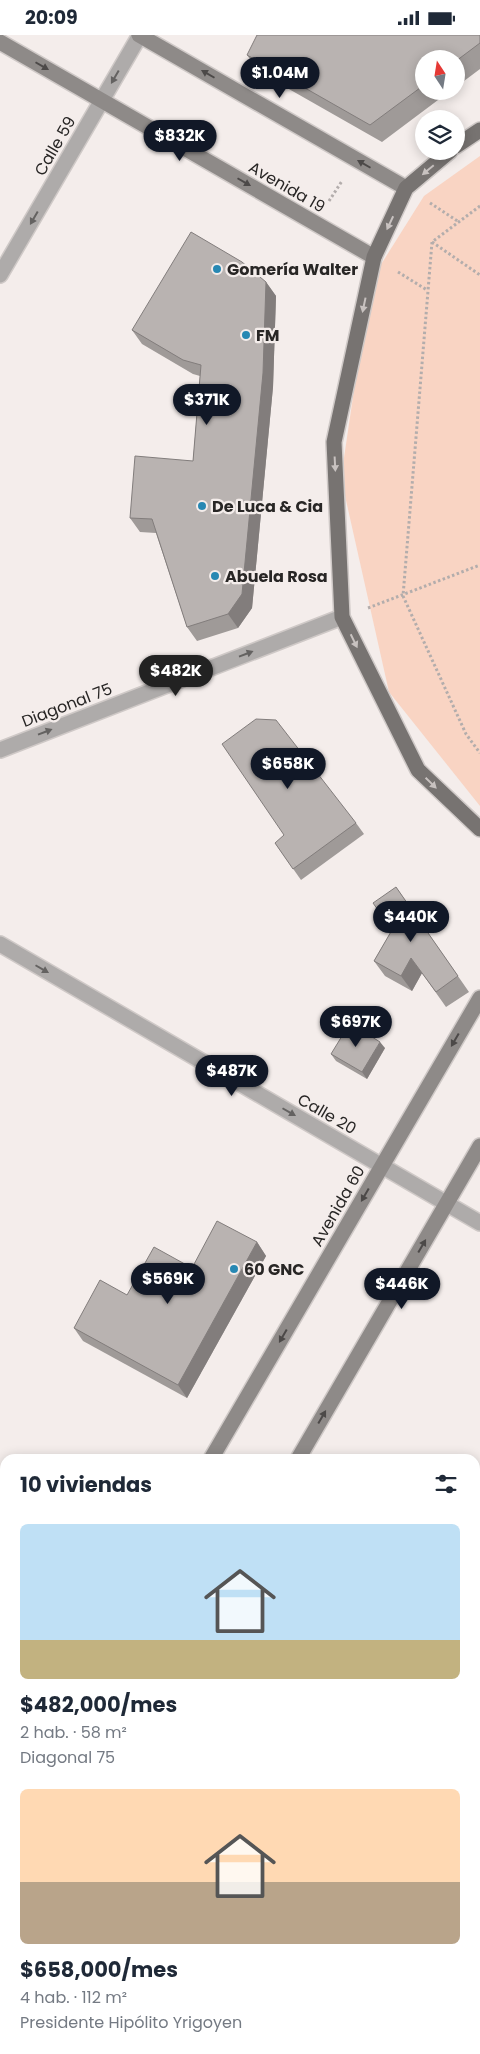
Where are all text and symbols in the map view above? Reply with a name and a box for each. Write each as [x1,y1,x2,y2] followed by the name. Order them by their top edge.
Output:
[25,4,78,31] text: 20:09
[415,50,465,100] north arrow
[415,50,465,160] map controls
[239,57,321,99] pin: $1.04M
[251,61,309,84] text: $1.04M
[35,62,50,70] one-way arrow
[201,70,214,79] one-way arrow
[111,71,120,84] one-way arrow
[415,110,465,160] button: layers
[29,112,81,180] street label: Calle 59
[145,119,215,162] pin: $832K
[155,124,205,147] text: $832K
[244,156,330,218] street label: Avenida 19
[356,160,371,168] one-way arrow
[422,164,435,175] one-way arrow
[237,178,250,187] one-way arrow
[29,211,38,224] one-way arrow
[386,216,394,230] one-way arrow
[227,258,358,281] place label: Gomería Walter
[211,263,223,275] marker: Gomería Walter
[360,297,368,312] one-way arrow
[256,324,279,347] place label: FM
[240,329,252,341] marker: FM
[172,383,242,426] pin: $371K
[184,388,230,411] text: $371K
[331,456,339,472] one-way arrow
[212,495,323,518] place label: De Luca & Cia
[196,500,208,512] marker: De Luca & Cia
[225,565,328,588] place label: Abuela Rosa
[209,570,221,582] marker: Abuela Rosa
[350,634,358,648] one-way arrow
[239,650,254,658] one-way arrow
[141,655,211,697] pin: $482K
[150,659,202,682] text: $482K
[18,677,116,733] street label: Diagonal 75
[38,728,53,735] one-way arrow
[253,747,323,790] pin: $658K
[262,752,314,775] text: $658K
[425,777,437,789] one-way arrow
[376,901,446,943] pin: $440K
[384,905,438,928] text: $440K
[35,965,50,973] one-way arrow
[321,1005,391,1048] pin: $697K
[331,1010,381,1033] text: $697K
[451,1034,460,1047] one-way arrow
[197,1055,267,1097] pin: $487K
[206,1059,258,1082] text: $487K
[293,1088,361,1140] street label: Calle 20
[281,1108,296,1116] one-way arrow
[306,1161,370,1251] street label: Avenida 60
[360,1189,369,1202] one-way arrow
[417,1239,426,1252] one-way arrow
[244,1258,304,1281] place label: 60 GNC
[133,1263,203,1305] pin: $569K
[228,1263,240,1275] marker: 60 GNC
[142,1267,194,1290] text: $569K
[367,1267,437,1310] pin: $446K
[375,1272,429,1295] text: $446K
[278,1329,287,1342] one-way arrow
[318,1410,327,1423] one-way arrow
[20,1470,152,1499] text: 10 viviendas
[432,1470,460,1498] icon: filters
[195,1556,285,1646] icon: home
[20,1690,177,1719] text: $482,000/mes
[20,1721,127,1744] text: 2 hab. · 58 m²
[20,1746,115,1769] text: Diagonal 75
[195,1821,285,1911] icon: home
[20,1955,178,1984] text: $658,000/mes
[20,1986,127,2009] text: 4 hab. · 112 m²
[20,2011,242,2034] text: Presidente Hipólito Yrigoyen

